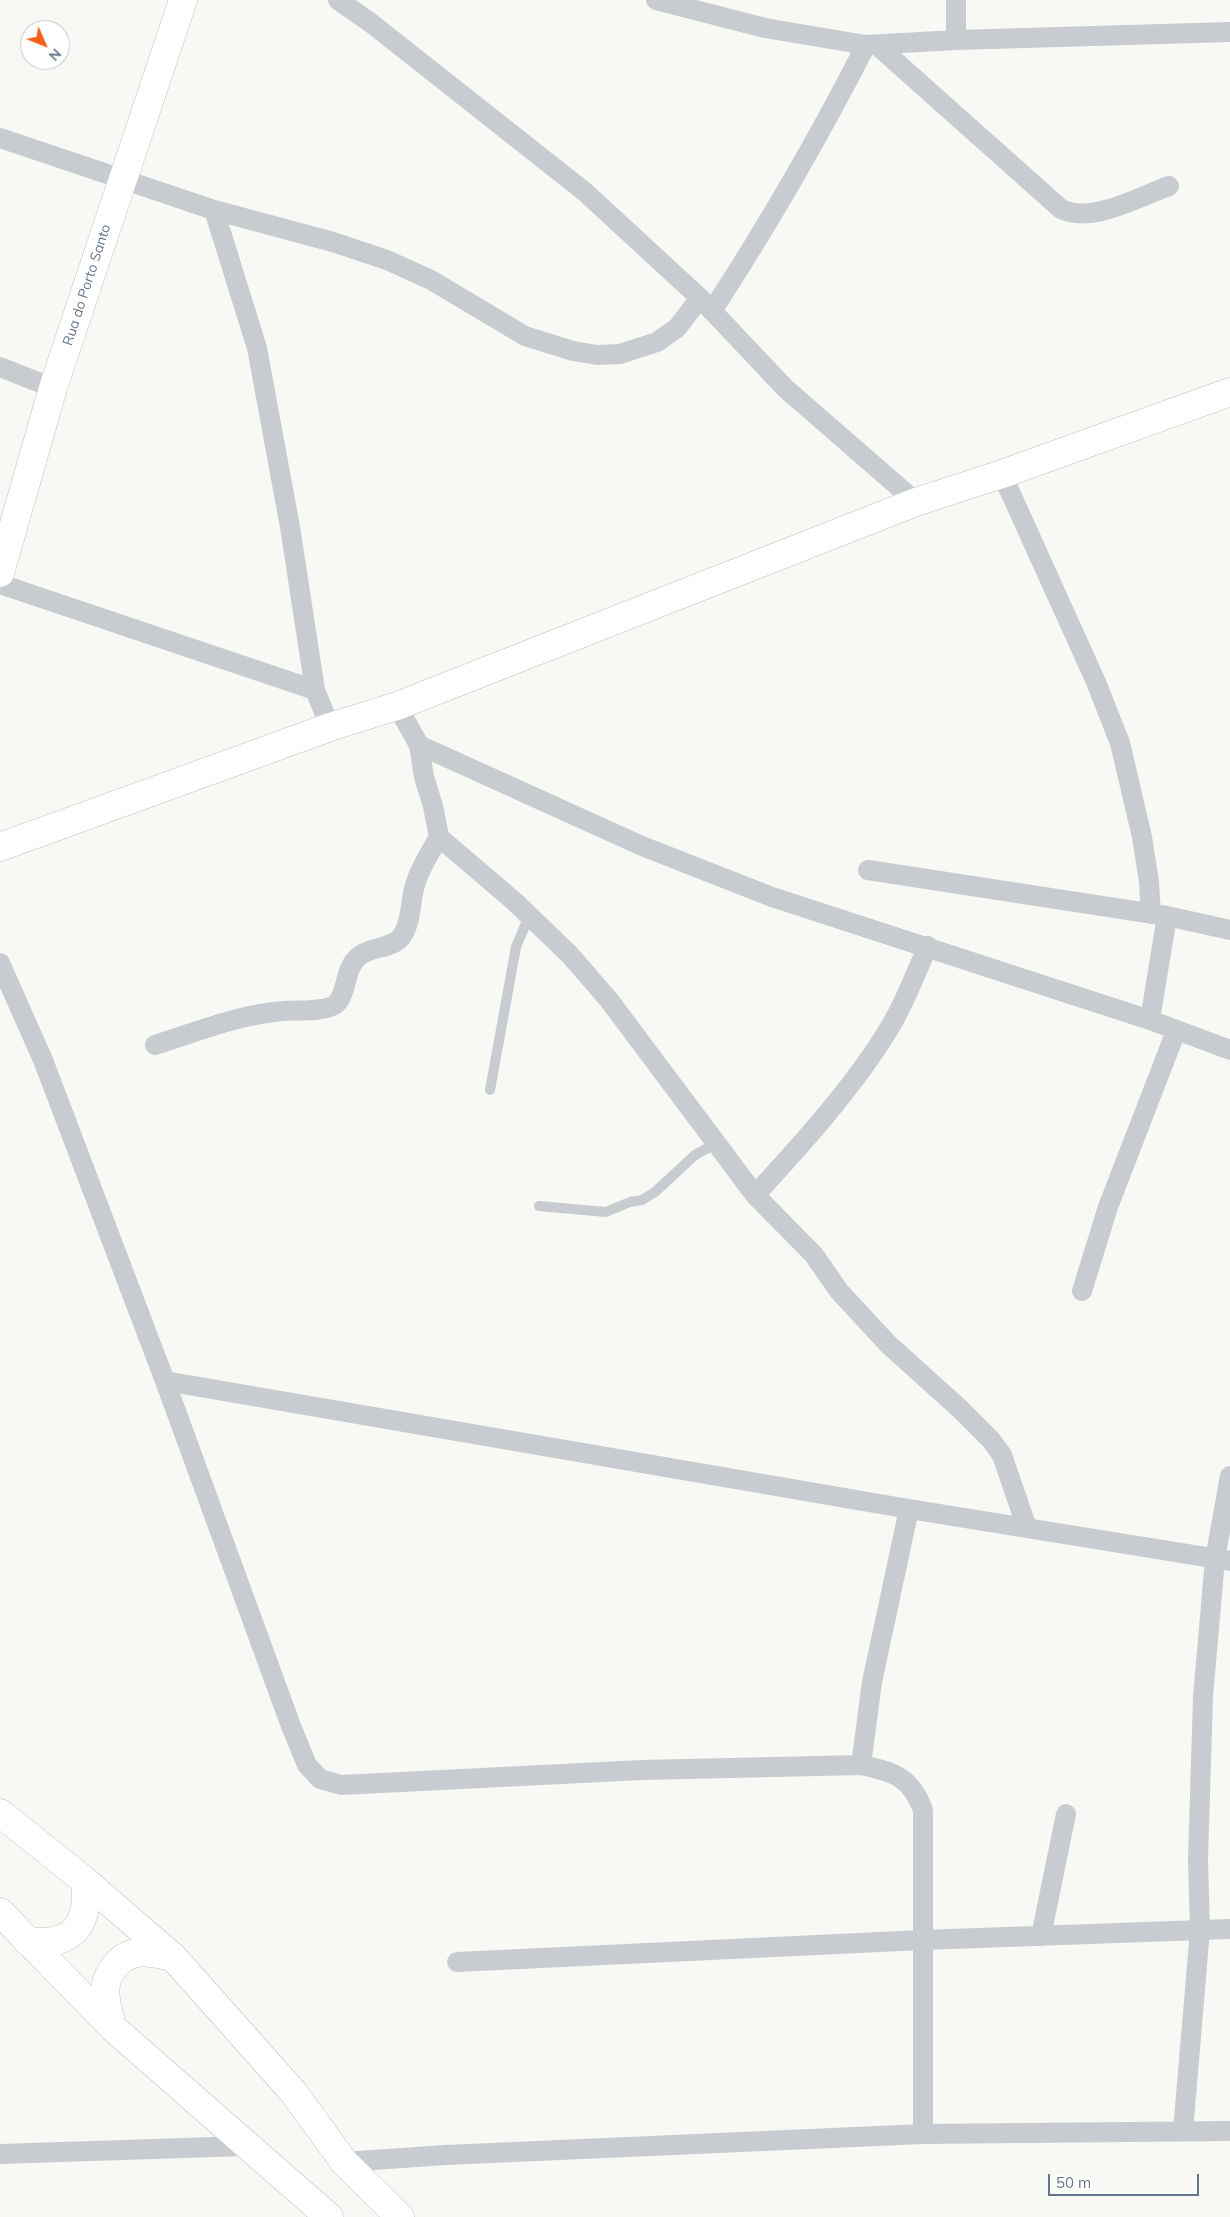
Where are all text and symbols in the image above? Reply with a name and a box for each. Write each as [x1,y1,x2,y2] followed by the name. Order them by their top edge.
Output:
[20,20,70,70] north arrow
[45,45,65,65] text: N
[59,222,115,348] street label: Rua do Porto Santo
[1050,2164,1201,2196] scale bar
[1056,2173,1091,2192] text: 50 m

